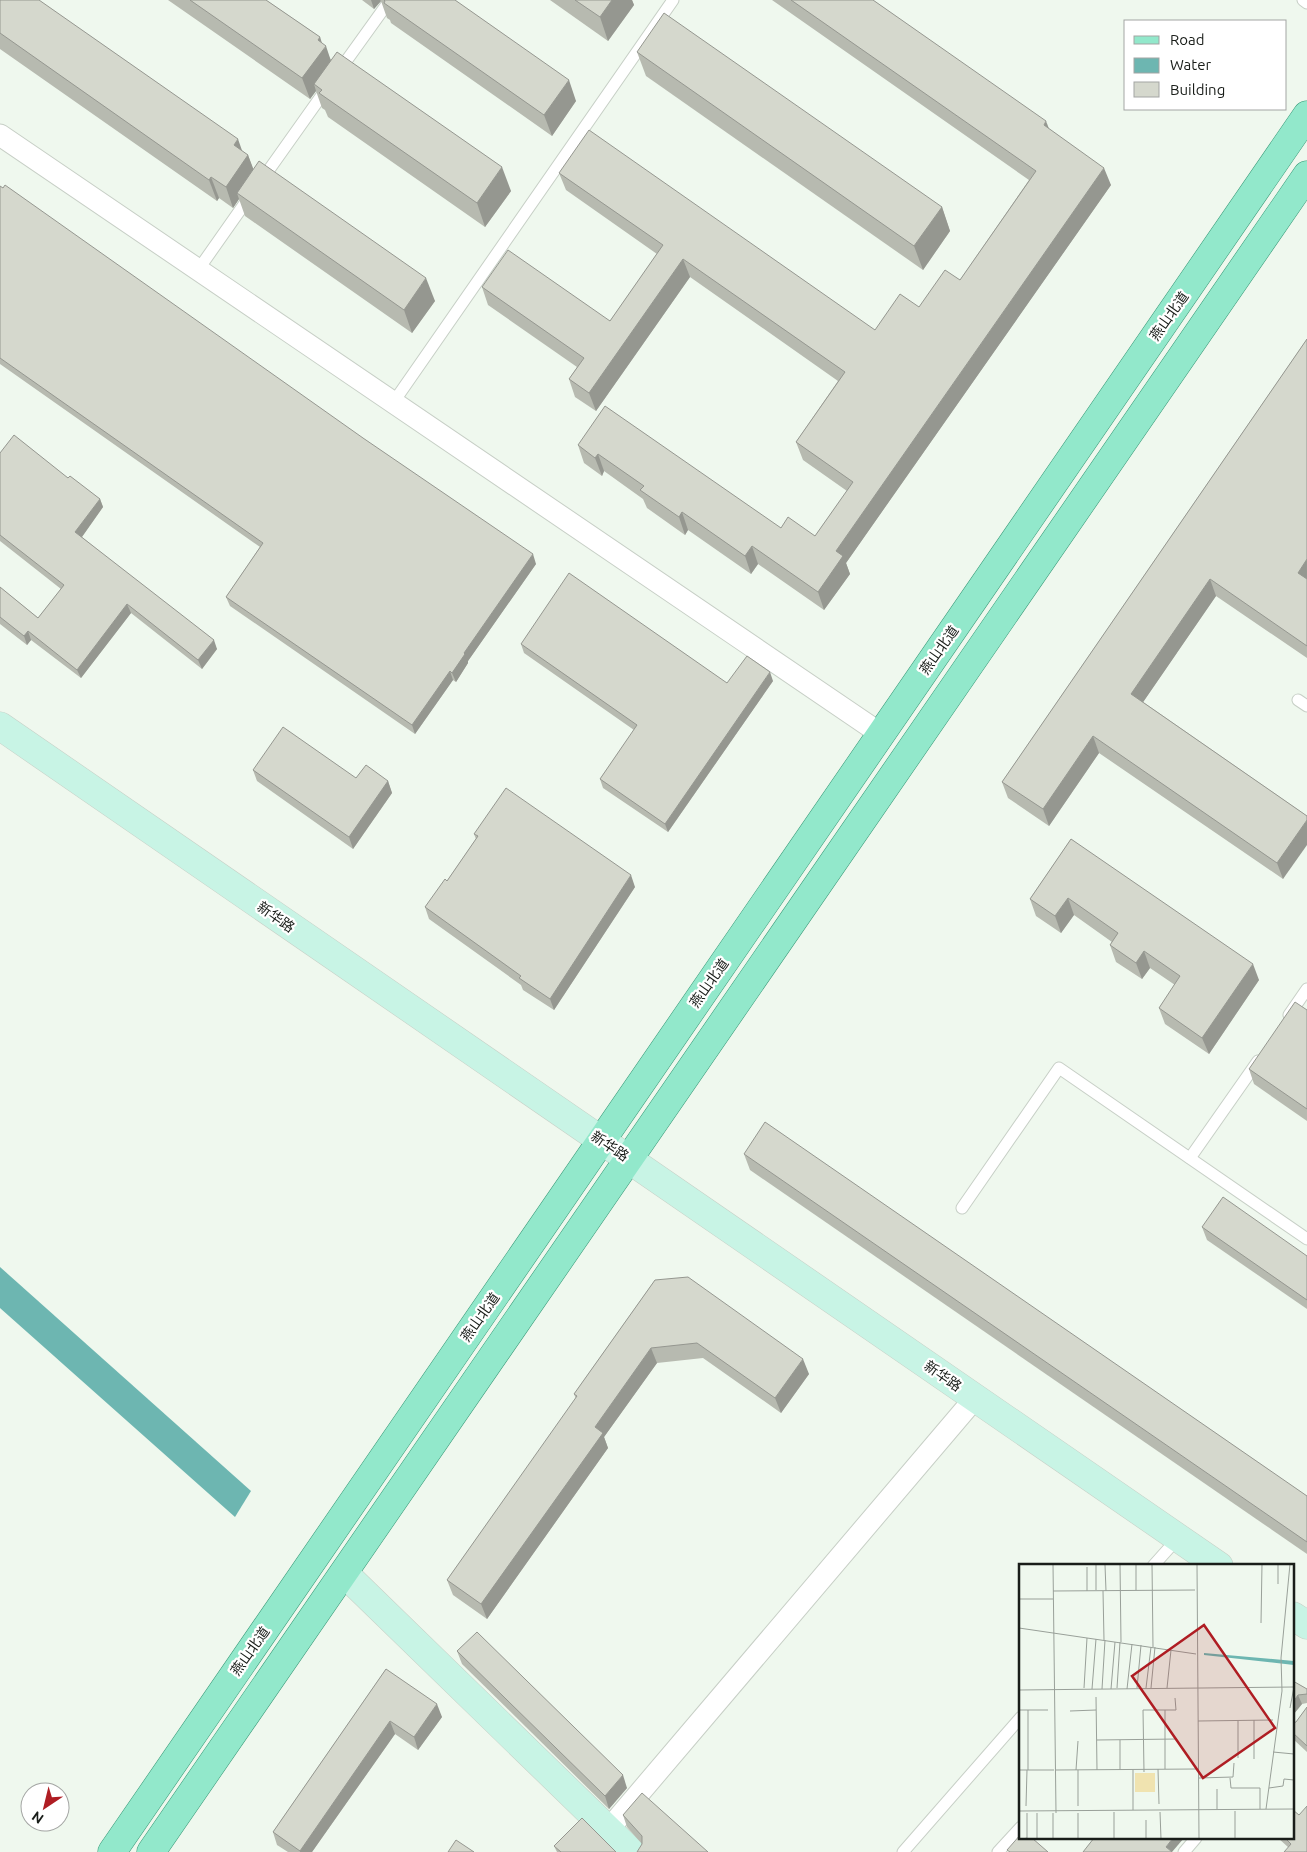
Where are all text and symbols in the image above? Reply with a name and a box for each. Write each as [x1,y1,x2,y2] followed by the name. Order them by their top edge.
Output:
[1124,20,1287,110] legend
[1170,31,1205,48] text: Road
[1170,56,1211,73] text: Water
[1170,81,1225,98] text: Building
[1146,288,1192,344] street label: 燕山北道
[916,622,962,678] street label: 燕山北道
[254,898,298,936] street label: 新华路
[686,955,732,1011] street label: 燕山北道
[588,1128,632,1164] street label: 新华路
[457,1289,503,1345] street label: 燕山北道
[921,1357,965,1395] street label: 新华路
[1019,1564,1294,1840] inset map
[227,1623,273,1679] street label: 燕山北道
[20,1782,70,1832] north arrow
[29,1808,46,1827] text: N

